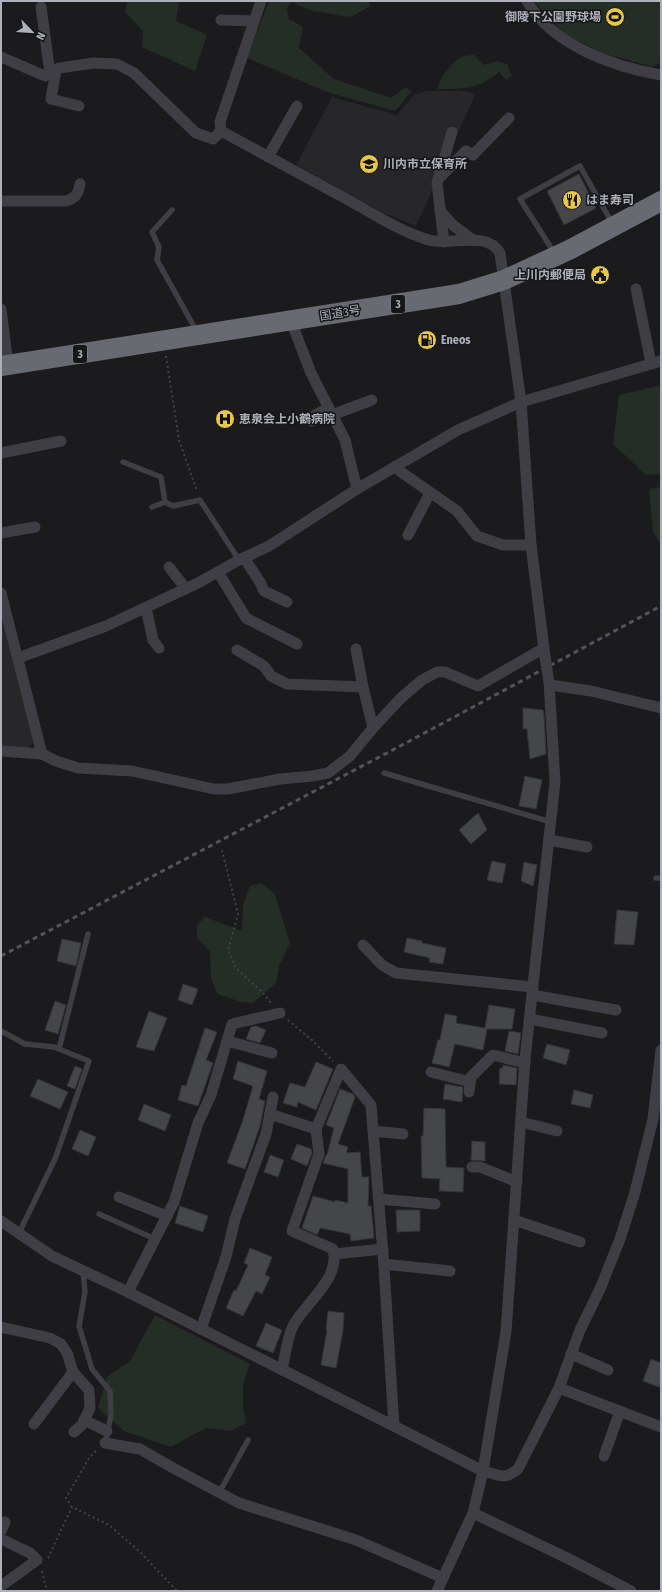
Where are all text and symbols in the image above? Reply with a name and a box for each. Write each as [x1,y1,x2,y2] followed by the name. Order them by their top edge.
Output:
[604,6,626,28] sports icon: 御陵下公園野球場
[505,10,601,24] place label: 御陵下公園野球場
[12,12,52,52] north arrow
[33,30,48,42] text: N
[358,153,380,175] school or university icon: 川内市立保育所
[383,157,467,171] place label: 川内市立保育所
[561,189,583,211] restaurant icon: はま寿司
[586,193,634,207] place label: はま寿司
[589,264,611,286] public building icon: 上川内郵便局
[514,268,586,282] place label: 上川内郵便局
[391,295,405,313] road number: 3
[318,303,362,323] street label: 国道3号
[416,329,438,351] fuel station icon: Eneos
[441,333,471,347] place label: Eneos
[73,345,87,363] road number: 3
[214,408,236,430] hospital icon: 恵泉会上小鶴病院
[239,412,335,426] place label: 恵泉会上小鶴病院

